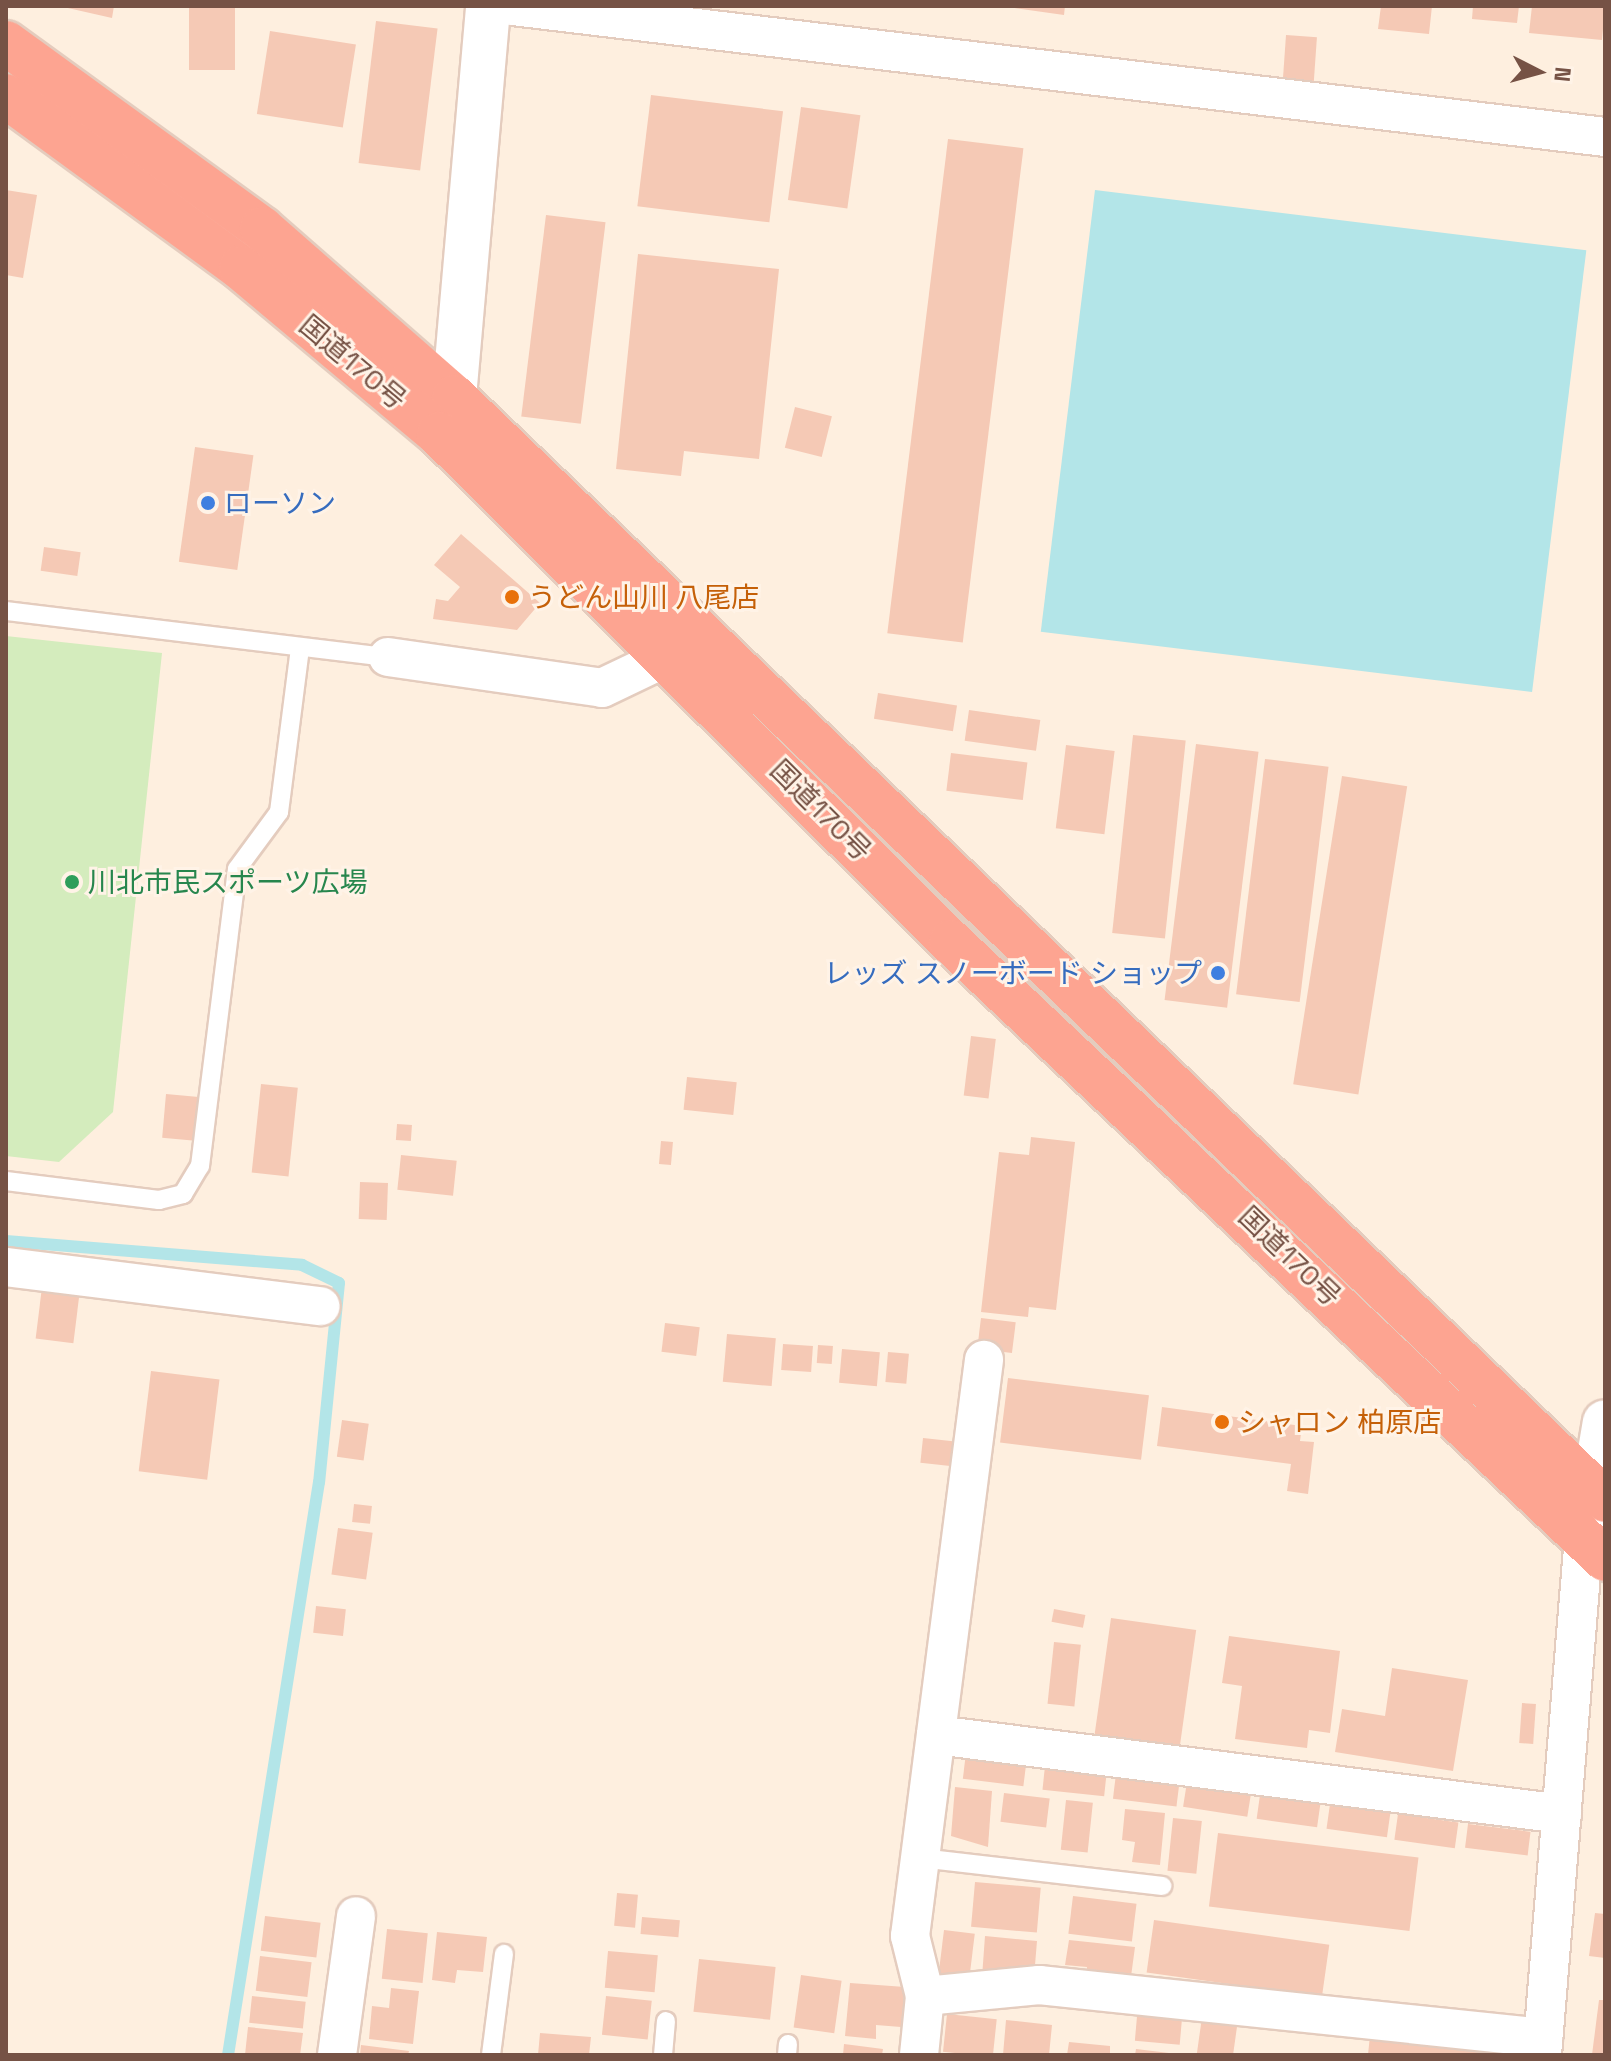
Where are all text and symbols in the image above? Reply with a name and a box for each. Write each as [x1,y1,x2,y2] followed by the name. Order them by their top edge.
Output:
[1499,32,1579,112] north arrow
[1548,66,1578,83] text: N
[293,308,413,416] street label: 国道170号
[224,486,336,520] place label: ローソン
[199,494,217,512] marker: ローソン
[528,580,759,614] place label: うどん山川 八尾店
[503,588,521,606] marker: うどん山川 八尾店
[763,752,879,868] street label: 国道170号
[88,865,368,899] place label: 川北市民スポーツ広場
[63,873,81,891] marker: 川北市民スポーツ広場
[824,956,1202,990] place label: レッズ スノーボード ショップ
[1209,964,1227,982] marker: レッズ スノーボード ショップ
[1232,1199,1348,1313] street label: 国道170号
[1238,1405,1441,1439] place label: シャロン 柏原店
[1213,1413,1231,1431] marker: シャロン 柏原店

